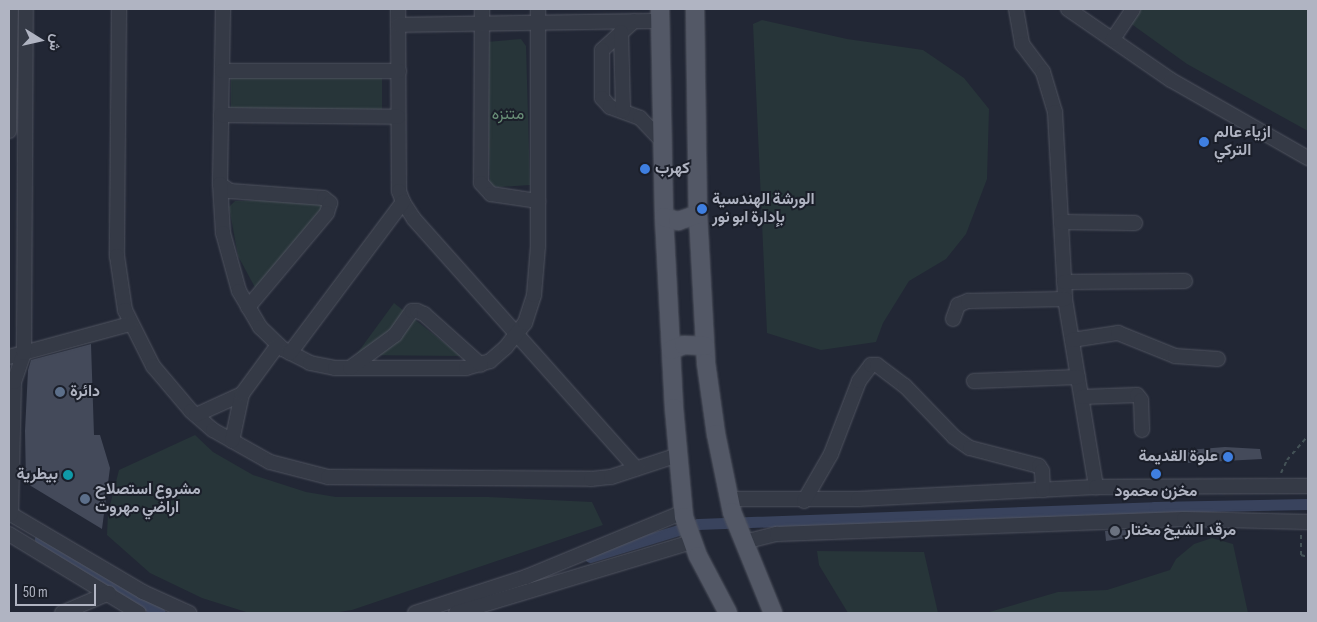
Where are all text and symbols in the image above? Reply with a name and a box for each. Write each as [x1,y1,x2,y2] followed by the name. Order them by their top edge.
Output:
[15,15,65,65] north arrow
[45,33,65,52] text: ش
[492,105,524,125] park label: متنزه
[1214,123,1271,161] place label: ازياء عالم التركي
[1198,136,1210,148] marker: ازياء عالم التركي
[655,159,690,179] place label: كهرب
[639,163,651,175] marker: كهرب
[712,190,815,228] place label: الورشة الهندسية بإدارة ابو نور
[696,203,708,215] marker: الورشة الهندسية بإدارة ابو نور
[70,382,100,402] place label: دائرة
[54,386,66,398] marker: دائرة
[1139,447,1218,467] place label: علوة القديمة
[1222,451,1234,463] marker: علوة القديمة
[17,465,58,485] place label: بيطرية
[1150,468,1162,480] marker: مخزن محمود
[62,469,74,481] marker: بيطرية
[95,480,201,518] place label: مشروع استصلاح اراضي مهروت
[1114,482,1198,502] place label: مخزن محمود
[79,493,91,505] marker: مشروع استصلاح اراضي مهروت
[1125,521,1236,541] place label: مرقد الشيخ مختار
[1109,525,1121,537] marker: مرقد الشيخ مختار
[18,574,99,606] scale bar
[23,583,48,602] text: 50 m

